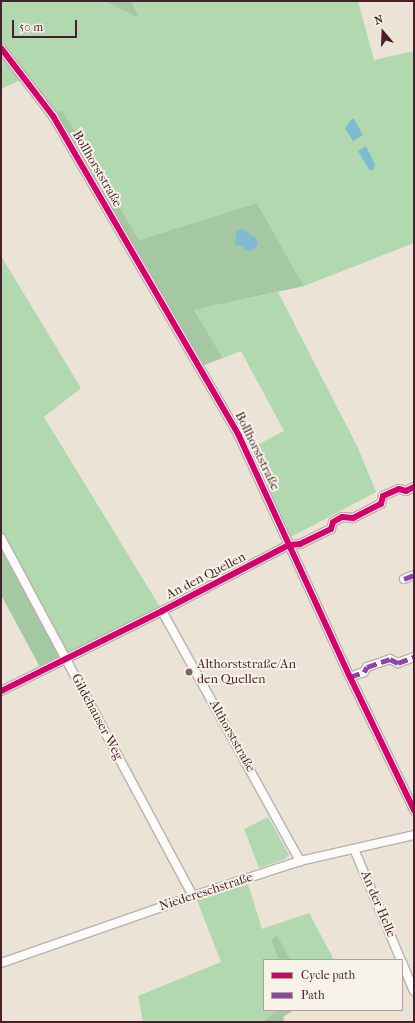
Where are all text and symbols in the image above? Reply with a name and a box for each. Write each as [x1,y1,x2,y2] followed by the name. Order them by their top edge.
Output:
[14,12,79,38] scale bar
[363,12,403,52] north arrow
[373,13,385,28] text: N
[19,20,43,34] text: 50 m
[69,128,125,210] street label: Bollhorststraße
[231,409,283,493] street label: Bollhorststraße
[164,549,248,603] street label: An den Quellen
[197,657,296,688] place label: Althorststraße/An den Quellen
[184,667,194,677] marker: Althorststraße/An den Quellen
[68,671,126,763] street label: Gildehauser Weg
[206,697,258,775] street label: Althorststraße
[357,868,399,940] street label: An der Helle
[157,870,255,914] street label: Niedereschstraße
[263,959,403,1011] legend
[301,968,355,982] text: Cycle path
[301,988,325,1002] text: Path

